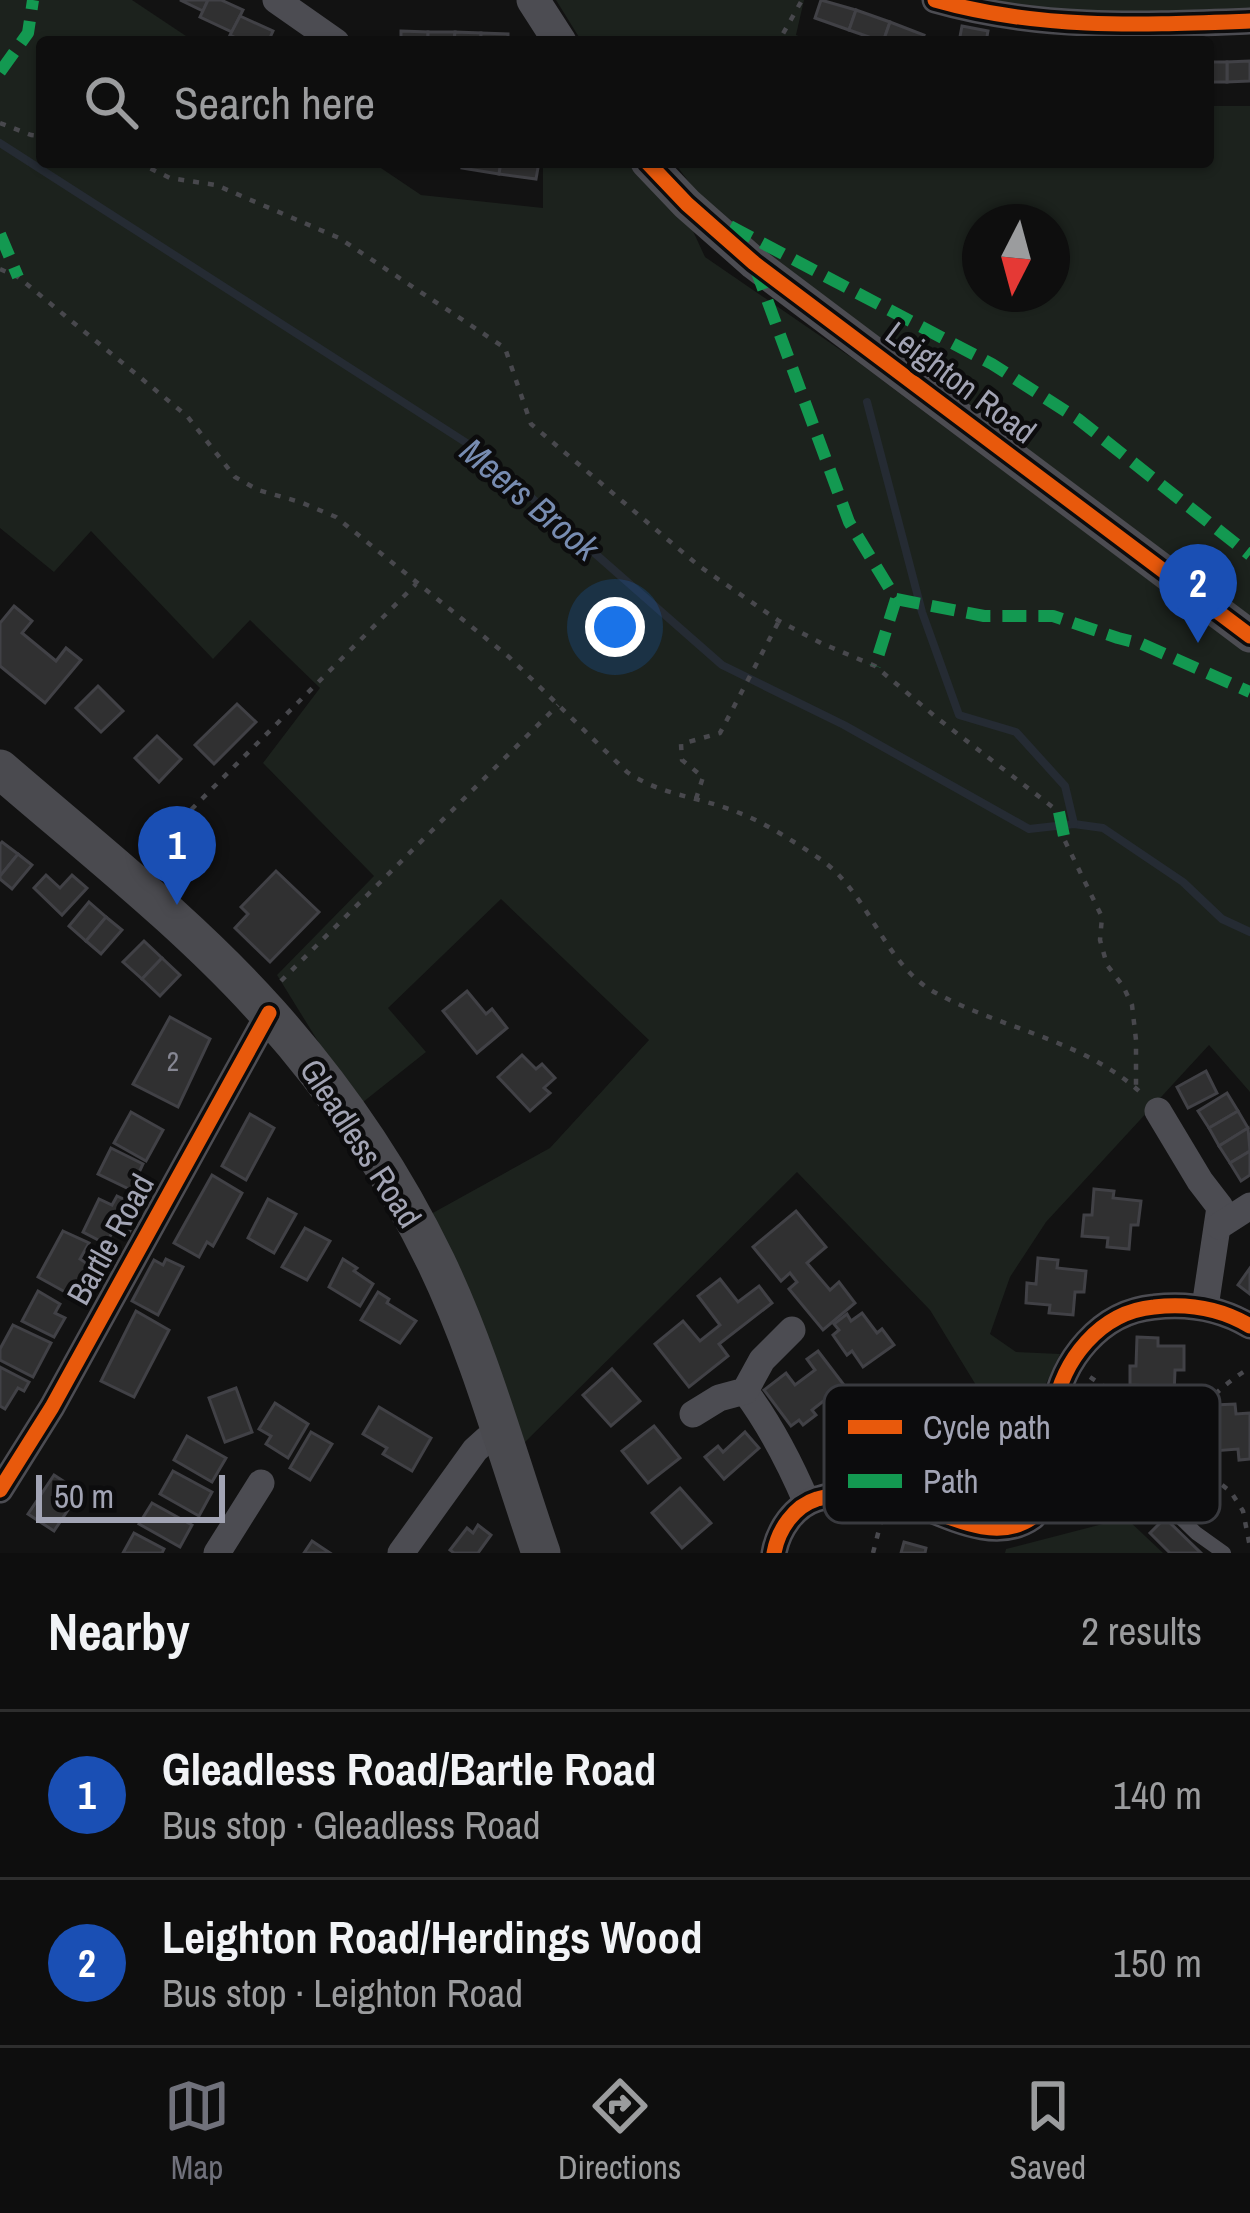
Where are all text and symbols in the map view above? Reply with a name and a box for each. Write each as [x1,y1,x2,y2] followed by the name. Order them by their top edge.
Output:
[36,36,1214,168] search box
[78,69,144,135] icon: search
[174,72,375,133] text: Search here
[962,204,1070,312] north arrow
[877,311,1045,453] street label: Leighton Road
[450,427,610,572] water label: Meers Brook
[1159,544,1237,643] pin: 2
[585,597,645,657] your location
[138,806,216,905] pin: 1
[167,1043,179,1079] house number: 2
[290,1050,432,1236] street label: Gleadless Road
[56,1166,164,1312] street label: Bartle Road
[824,1385,1220,1523] legend
[923,1405,1051,1449] text: Cycle path
[923,1459,979,1503] text: Path
[36,1469,225,1522] scale bar
[54,1474,114,1518] text: 50 m
[48,1597,190,1666] text: Nearby
[1081,1605,1202,1657] text: 2 results
[162,1738,656,1799] text: Gleadless Road/Bartle Road
[78,1769,96,1821] text: 1
[1113,1769,1202,1821] text: 140 m
[162,1799,541,1851] text: Bus stop · Gleadless Road
[162,1906,703,1967] text: Leighton Road/Herdings Wood
[78,1937,96,1989] text: 2
[1113,1937,1202,1989] text: 150 m
[162,1967,523,2019] text: Bus stop · Leighton Road
[164,2073,230,2189] tab: Map
[558,2073,681,2189] tab: Directions
[1009,2073,1086,2189] tab: Saved

